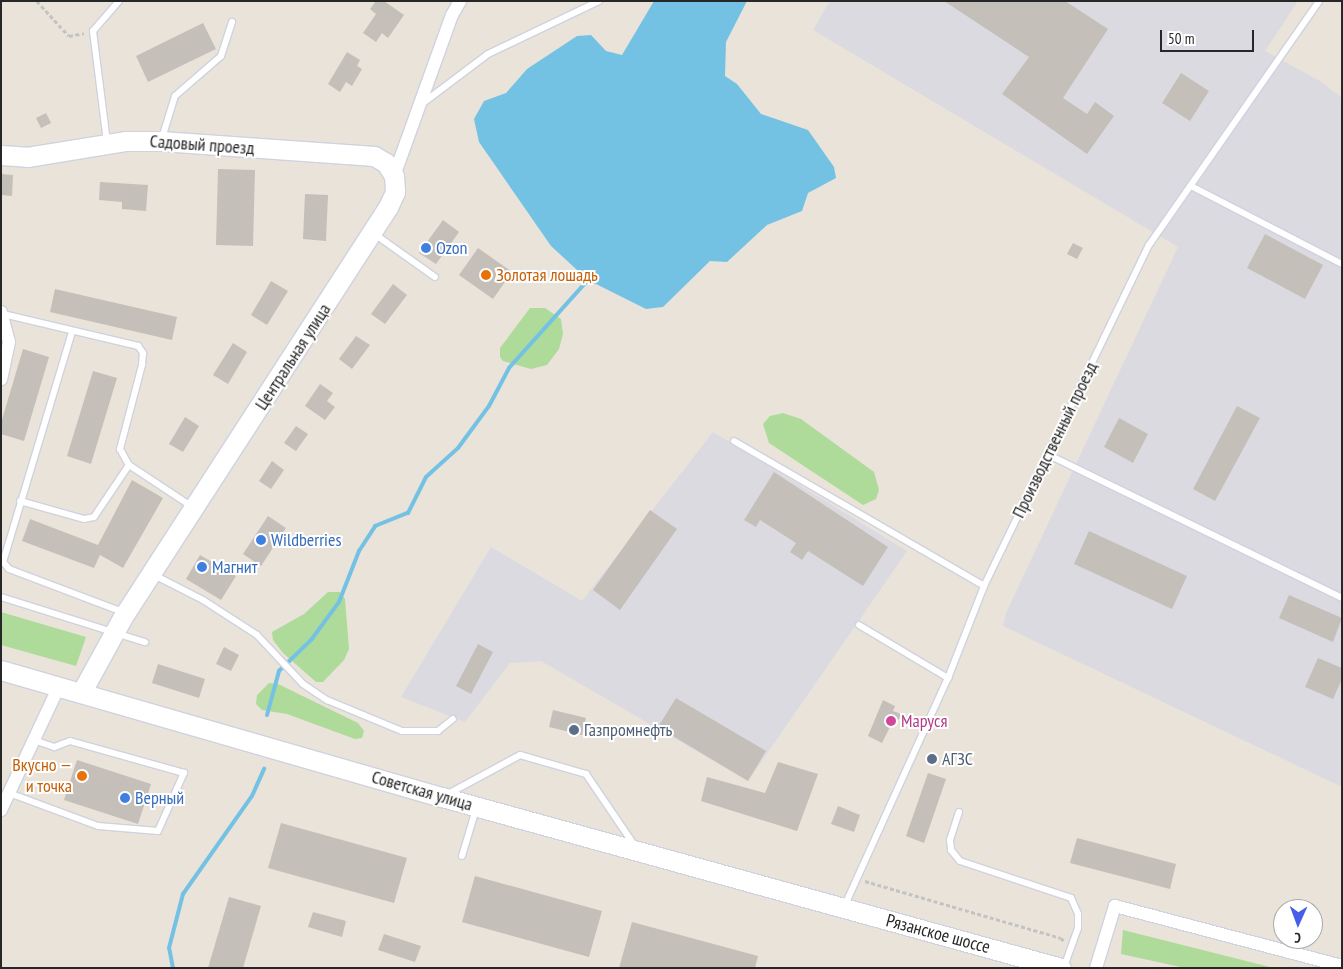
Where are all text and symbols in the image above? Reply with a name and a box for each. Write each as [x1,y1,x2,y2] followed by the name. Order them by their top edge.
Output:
[1163,20,1257,52] scale bar
[1168,29,1194,48] text: 50 m
[149,131,255,159] street label: Садовый проезд
[436,237,468,259] place label: Ozon
[420,242,432,254] marker: Ozon
[496,264,598,286] place label: Золотая лошадь
[480,269,492,281] marker: Золотая лошадь
[251,300,335,414] street label: Центральная улица
[1008,358,1102,522] street label: Производственный проезд
[271,529,342,551] place label: Wildberries
[255,534,267,546] marker: Wildberries
[212,556,257,578] place label: Магнит
[196,561,208,573] marker: Магнит
[901,710,947,732] place label: Маруся
[885,715,897,727] marker: Маруся
[584,719,672,741] place label: Газпромнефть
[568,724,580,736] marker: Газпромнефть
[942,748,973,770] place label: АГЗС
[926,753,938,765] marker: АГЗС
[12,755,72,798] place label: Вкусно — и точка
[369,766,475,816] street label: Советская улица
[76,770,88,782] marker: Вкусно — и точка
[135,787,184,809] place label: Верный
[119,792,131,804] marker: Верный
[1273,899,1323,949] north arrow
[884,910,992,958] street label: Рязанское шоссе
[1294,929,1301,947] text: С

